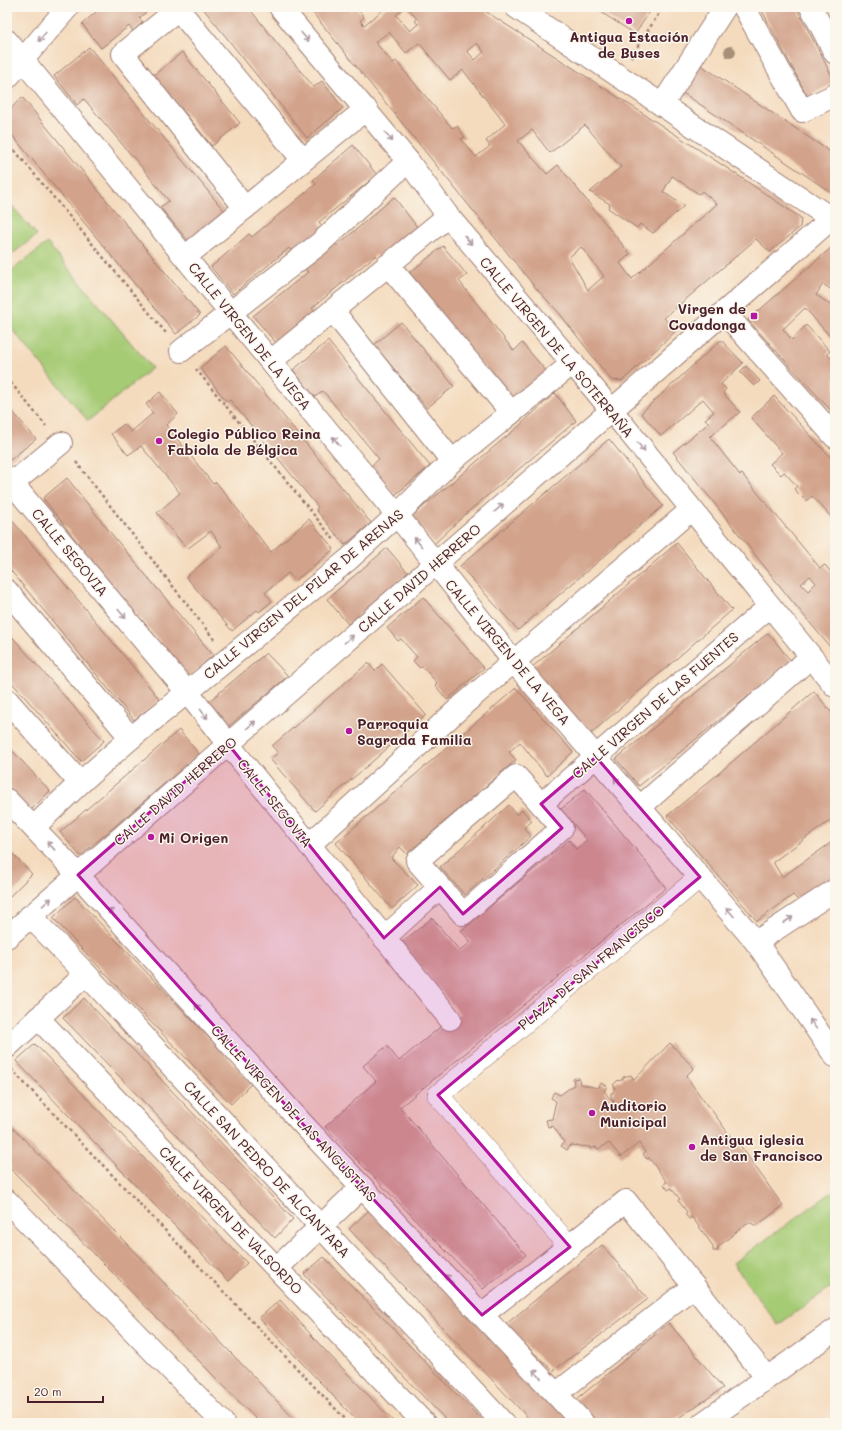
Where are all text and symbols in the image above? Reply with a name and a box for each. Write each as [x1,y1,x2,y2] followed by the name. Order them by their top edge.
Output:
[624,16,634,26] marker: Antigua Estación de Buses
[569,27,689,62] place label: Antigua Estación de Buses
[38,31,47,42] one-way arrow
[301,32,310,42] one-way arrow
[384,131,393,142] one-way arrow
[464,234,473,245] one-way arrow
[476,253,638,441] street label: CALLE VIRGEN DE LA SOTERRAÑA
[184,258,316,414] street label: CALLE VIRGEN DE LA VEGA
[669,299,746,334] place label: Virgen de Covadonga
[749,311,759,321] marker: Virgen de Covadonga
[167,424,321,459] place label: Colegio Público Reina Fabiola de Bélgica
[154,436,164,446] marker: Colegio Público Reina Fabiola de Bélgica
[332,436,341,447] one-way arrow
[636,442,645,453] one-way arrow
[494,503,505,512] one-way arrow
[28,504,112,600] street label: CALLE SEGOVIA
[199,504,407,683] street label: CALLE VIRGEN DEL PILAR DE ARENAS
[353,519,485,637] street label: CALLE DAVID HERRERO
[414,537,423,548] one-way arrow
[441,575,575,729] street label: CALLE VIRGEN DE LA VEGA
[117,609,126,619] one-way arrow
[568,627,742,783] street label: CALLE VIRGEN DE LAS FUENTES
[343,635,354,644] one-way arrow
[200,709,209,720] one-way arrow
[357,714,472,749] place label: Parroquia Sagrada Familia
[245,720,256,729] one-way arrow
[344,726,354,736] marker: Parroquia Sagrada Familia
[109,732,241,850] street label: CALLE DAVID HERRERO
[233,755,317,851] street label: CALLE SEGOVIA
[614,777,623,787] one-way arrow
[159,828,228,847] place label: Mi Origen
[146,832,156,842] marker: Mi Origen
[46,841,56,851] one-way arrow
[42,897,52,906] one-way arrow
[514,900,668,1034] street label: PLAZA DE SAN FRANCISCO
[726,907,735,917] one-way arrow
[107,908,116,918] one-way arrow
[783,916,794,924] one-way arrow
[194,1004,203,1014] one-way arrow
[809,1019,817,1030] one-way arrow
[207,1021,381,1205] street label: CALLE VIRGEN DE LAS ANGUSTIAS
[180,1076,354,1262] street label: CALLE SAN PEDRO DE ALCANTARA
[600,1096,667,1131] place label: Auditorio Municipal
[587,1108,597,1118] marker: Auditorio Municipal
[700,1130,823,1165] place label: Antigua iglesia de San Francisco
[155,1142,307,1298] street label: CALLE VIRGEN DE VALSORDO
[687,1142,697,1152] marker: Antigua iglesia de San Francisco
[444,1274,453,1285] one-way arrow
[533,1369,542,1379] one-way arrow
[28,1378,103,1404] scale bar
[34,1383,62,1399] text: 20 m

